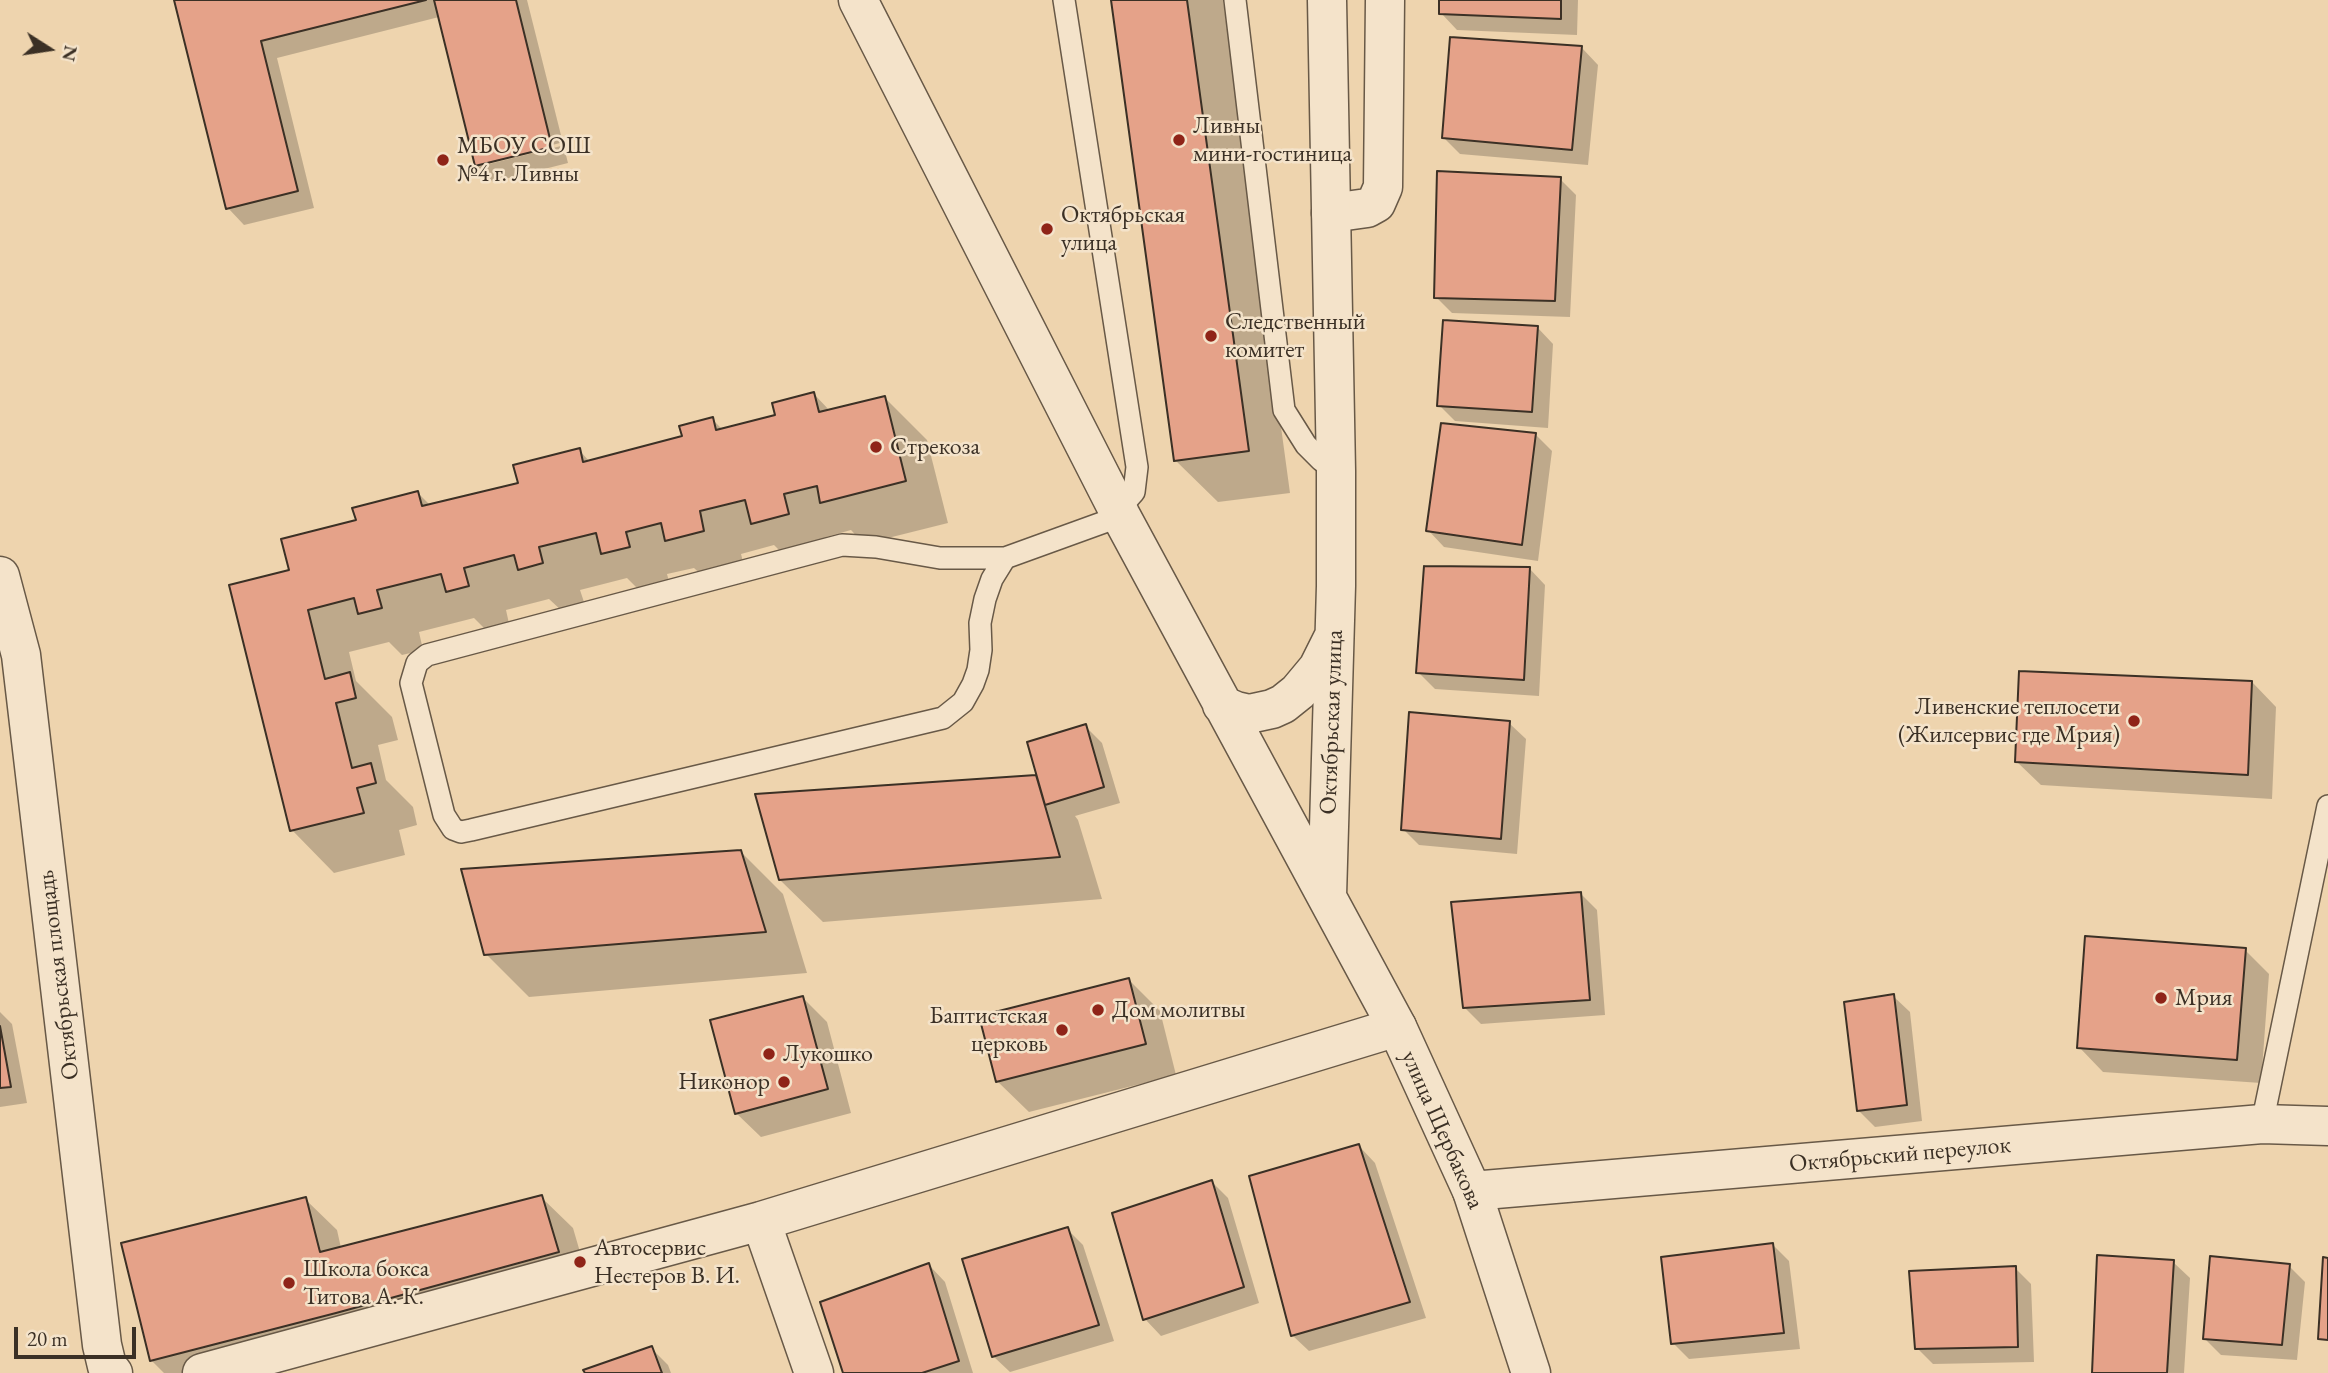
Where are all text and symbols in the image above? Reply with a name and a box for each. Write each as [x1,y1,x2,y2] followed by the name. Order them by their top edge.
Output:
[14,14,84,84] north arrow
[56,43,84,64] text: N
[1193,112,1352,168] place label: Ливны мини-гостиница
[457,132,591,188] place label: МБОУ СОШ №4 г. Ливны
[1171,132,1187,148] marker: Ливны мини-гостиница
[435,152,451,168] marker: МБОУ СОШ №4 г. Ливны
[1061,201,1185,257] place label: Октябрьская улица
[1039,221,1055,237] marker: Октябрьская улица
[1225,308,1365,364] place label: Следственный комитет
[1203,328,1219,344] marker: Следственный комитет
[890,433,980,461] place label: Стрекоза
[868,439,884,455] marker: Стрекоза
[1314,629,1350,815] street label: Октябрьская улица
[1898,693,2120,749] place label: Ливенские теплосети (Жилсервис где Мрия)
[2126,713,2142,729] marker: Ливенские теплосети (Жилсервис где Мрия)
[32,868,86,1082] street label: Октябрьская площадь
[2175,984,2232,1012] place label: Мрия
[2153,990,2169,1006] marker: Мрия
[1112,996,1246,1024] place label: Дом молитвы
[929,1002,1048,1058] place label: Баптистская церковь
[1090,1002,1106,1018] marker: Дом молитвы
[1054,1022,1070,1038] marker: Баптистская церковь
[783,1040,873,1068] place label: Лукошко
[761,1046,777,1062] marker: Лукошко
[1394,1046,1490,1214] street label: улица Щербакова
[678,1068,770,1096] place label: Никонор
[776,1074,792,1090] marker: Никонор
[1788,1131,2012,1179] street label: Октябрьский переулок
[594,1234,740,1290] place label: Автосервис Нестеров В. И.
[572,1254,588,1270] marker: Автосервис Нестеров В. И.
[303,1255,429,1311] place label: Школа бокса Титова А. К.
[281,1275,297,1291] marker: Школа бокса Титова А. К.
[18,1314,140,1358] scale bar
[27,1325,68,1352] text: 20 m

